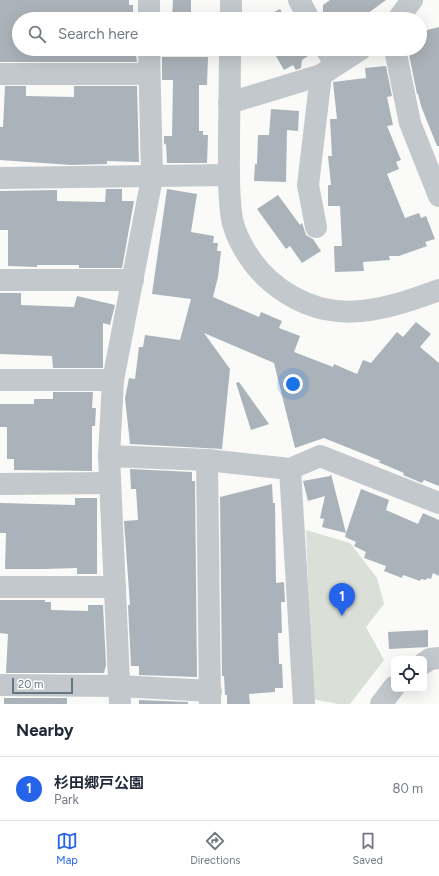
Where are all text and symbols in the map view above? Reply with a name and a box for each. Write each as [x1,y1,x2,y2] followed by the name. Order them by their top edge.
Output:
[12,12,427,56] search box
[26,23,48,45] icon: search
[58,25,138,43] text: Search here
[283,374,303,394] your location
[329,583,355,616] pin: 1
[391,656,427,692] map controls
[391,656,427,692] button: locate
[12,676,73,695] scale bar
[18,678,43,691] text: 20 m
[16,720,74,740] text: Nearby
[54,774,144,792] text: 杉田郷戸公園
[26,781,32,796] text: 1
[392,781,423,796] text: 80 m
[54,792,79,807] text: Park
[56,830,78,867] tab: Map
[190,830,240,867] tab: Directions
[353,830,383,867] tab: Saved

